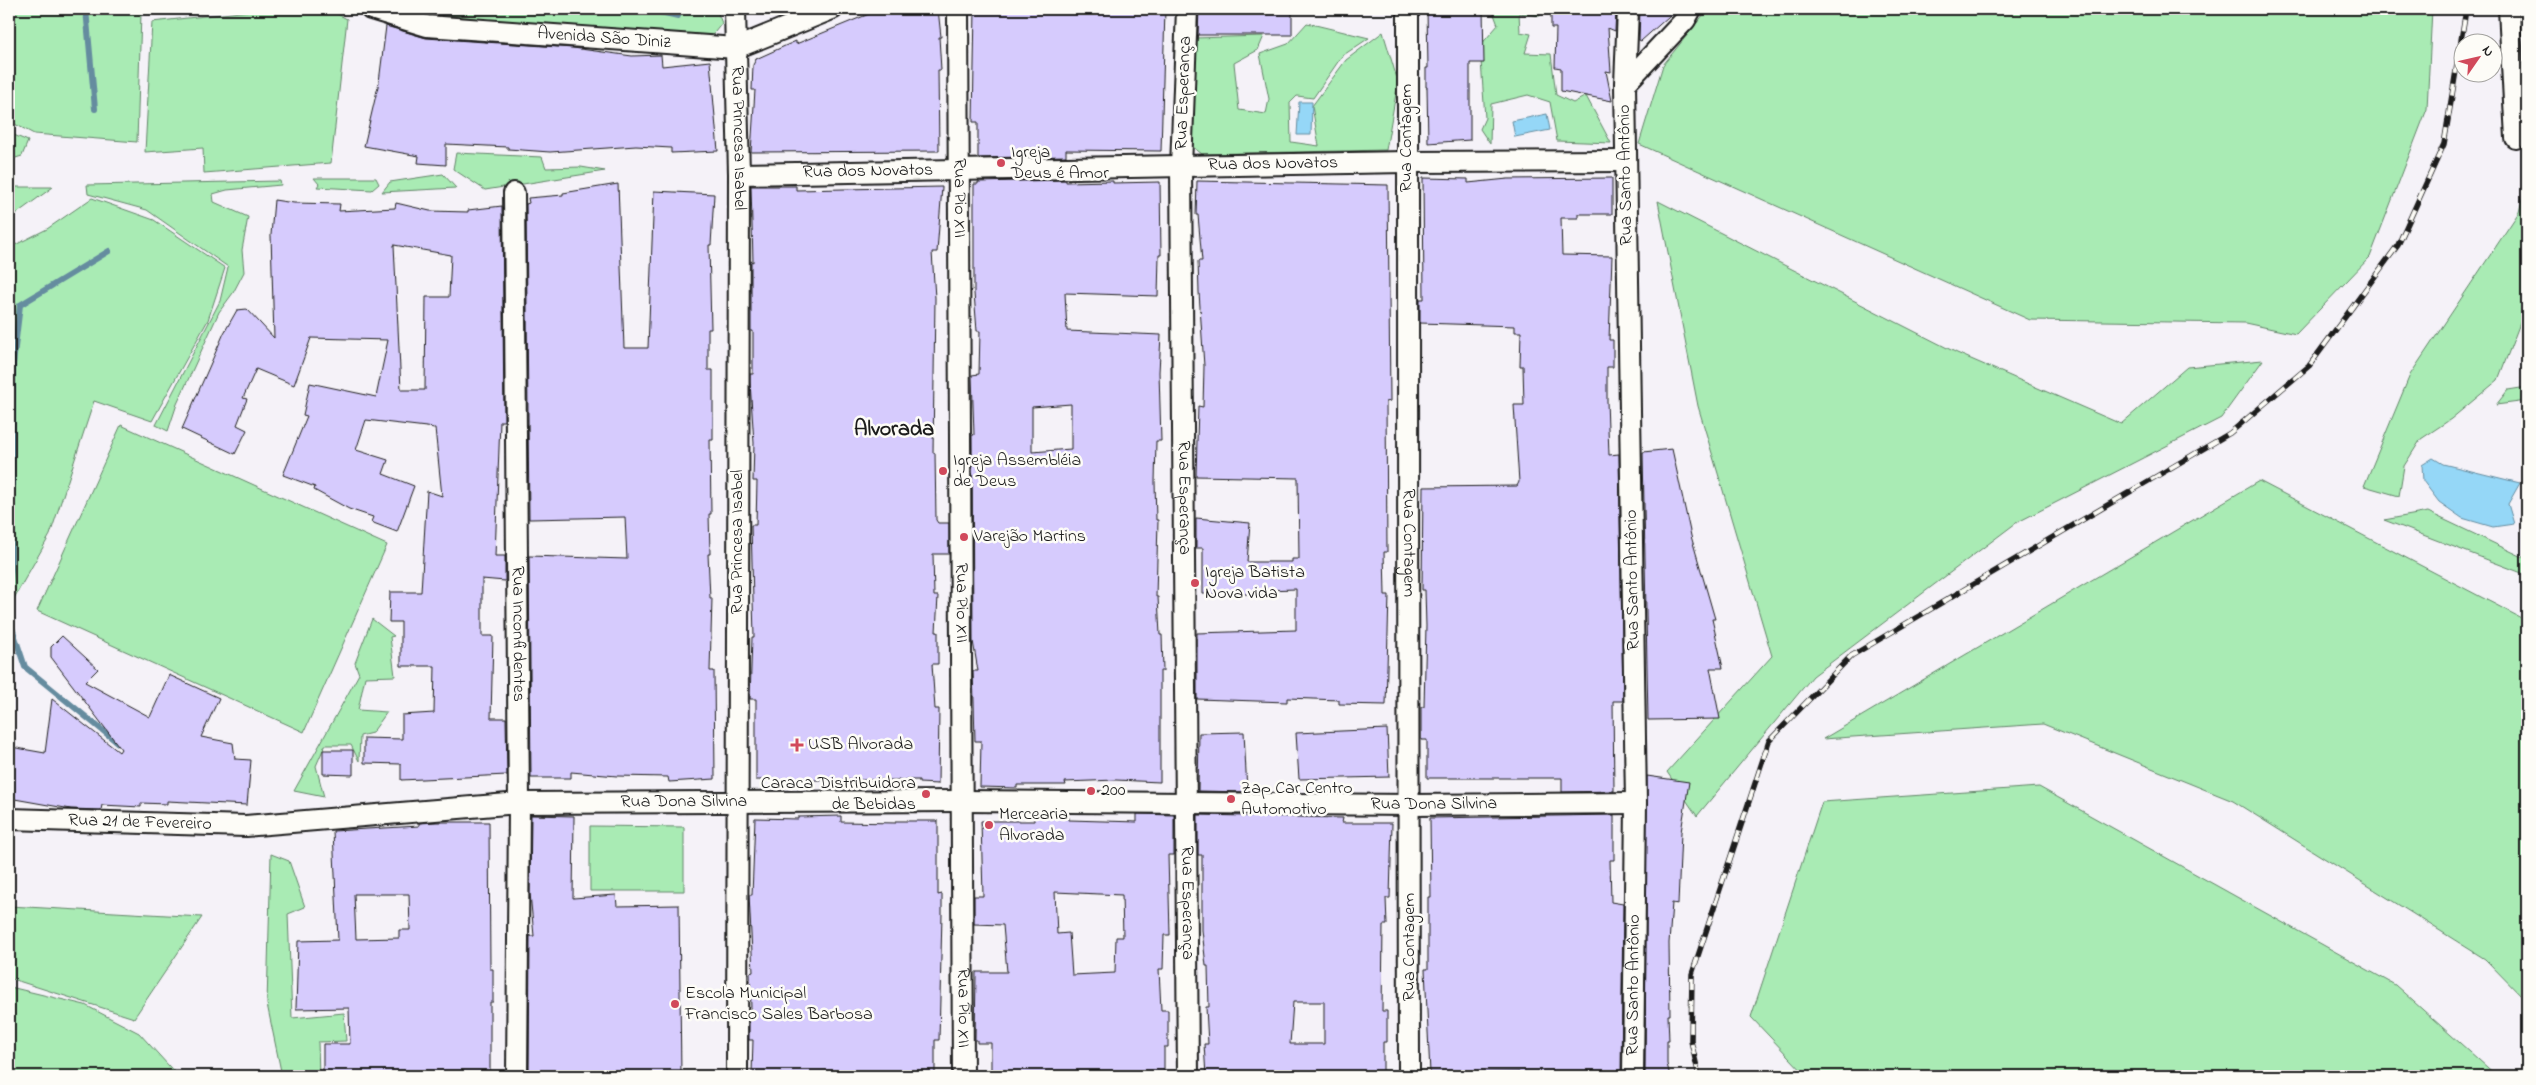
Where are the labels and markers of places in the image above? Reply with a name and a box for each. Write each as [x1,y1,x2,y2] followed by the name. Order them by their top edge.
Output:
[1010,140,1109,187] place label: Igreja Deus é Amor
[995,157,1007,169] marker: Igreja Deus é Amor
[953,448,1081,495] place label: Igreja Assembléia de Deus
[937,465,949,477] marker: Igreja Assembléia de Deus
[973,524,1086,550] place label: Varejão Martins
[958,531,970,543] marker: Varejão Martins
[1205,560,1305,607] place label: Igreja Batista Nova vida
[1189,577,1201,589] marker: Igreja Batista Nova vida
[808,732,913,758] place label: USB Alvorada
[790,738,804,752] marker: USB Alvorada
[761,771,916,818] place label: Caraca Distribuidora de Bebidas
[1241,776,1353,823] place label: Zap Car Centro Automotivo
[1101,778,1126,804] place label: 200
[1085,785,1097,797] marker: 200
[920,788,932,800] marker: Caraca Distribuidora de Bebidas
[1225,793,1237,805] marker: Zap Car Centro Automotivo
[999,802,1068,849] place label: Mercearia Alvorada
[983,819,995,831] marker: Mercearia Alvorada
[684,981,873,1028] place label: Escola Municipal Francisco Sales Barbosa
[669,998,681,1010] marker: Escola Municipal Francisco Sales Barbosa

